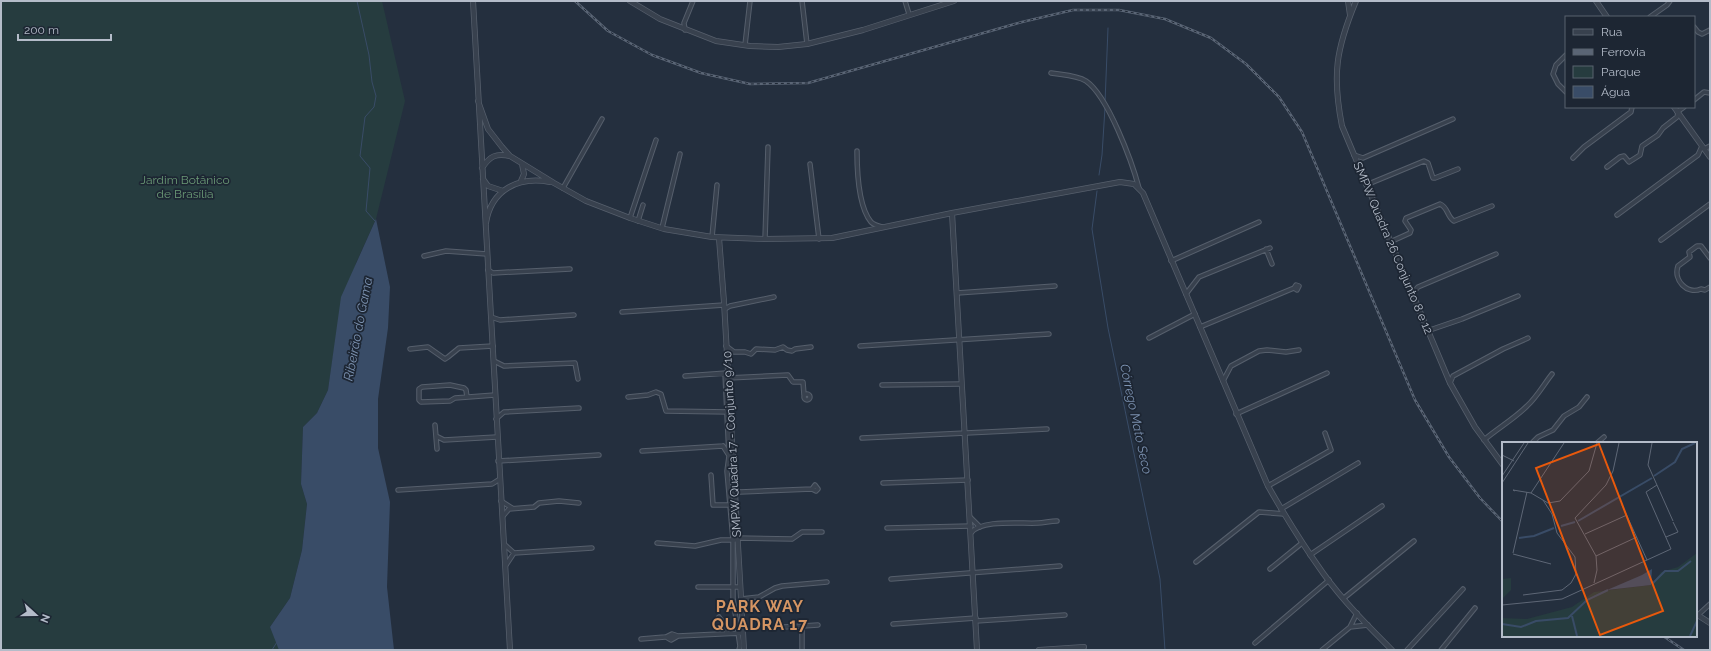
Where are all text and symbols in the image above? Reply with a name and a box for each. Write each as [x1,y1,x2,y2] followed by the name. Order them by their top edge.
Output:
[18,16,111,42] scale bar
[1565,16,1695,108] legend
[24,23,59,37] text: 200 m
[1601,25,1622,39] text: Rua
[1601,45,1645,59] text: Ferrovia
[1601,65,1641,79] text: Parque
[1601,85,1630,99] text: Água
[1350,160,1436,336] street label: SMPW Quadra 26 Conjunto 8 e 12
[140,173,230,201] park label: Jardim Botânico de Brasília
[341,276,375,382] water label: Ribeirão do Gama
[720,350,744,538] street label: SMPW Quadra 17 - Conjunto 9/10
[1117,363,1155,475] water label: Córrego Mato Seco
[1502,442,1697,637] inset map
[16,595,56,635] north arrow
[712,597,808,634] district label: PARK WAY QUADRA 17
[37,612,52,625] text: N

